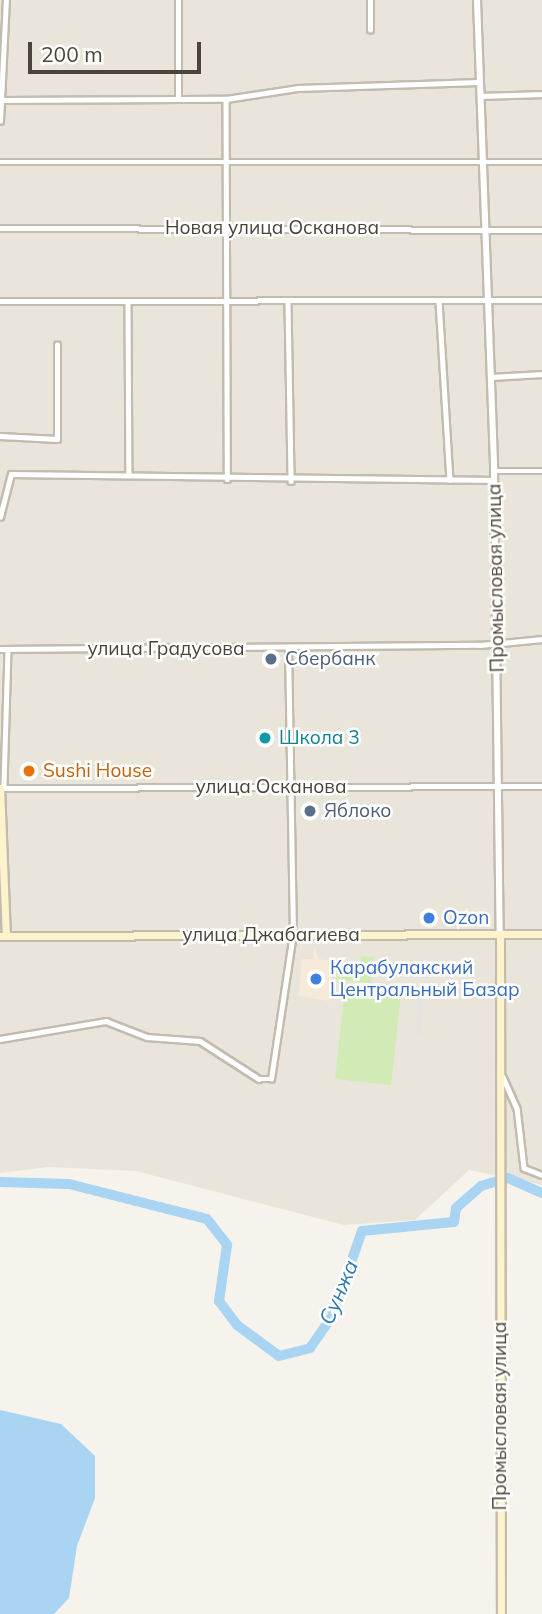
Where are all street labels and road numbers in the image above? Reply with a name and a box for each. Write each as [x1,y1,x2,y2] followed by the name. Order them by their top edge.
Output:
[165,217,379,239] street label: Новая улица Осканова
[483,483,509,673] street label: Промысловая улица
[87,638,245,660] street label: улица Градусова
[196,776,346,798] street label: улица Осканова
[182,924,360,946] street label: улица Джабагиева
[489,1322,511,1510] street label: Промысловая улица

